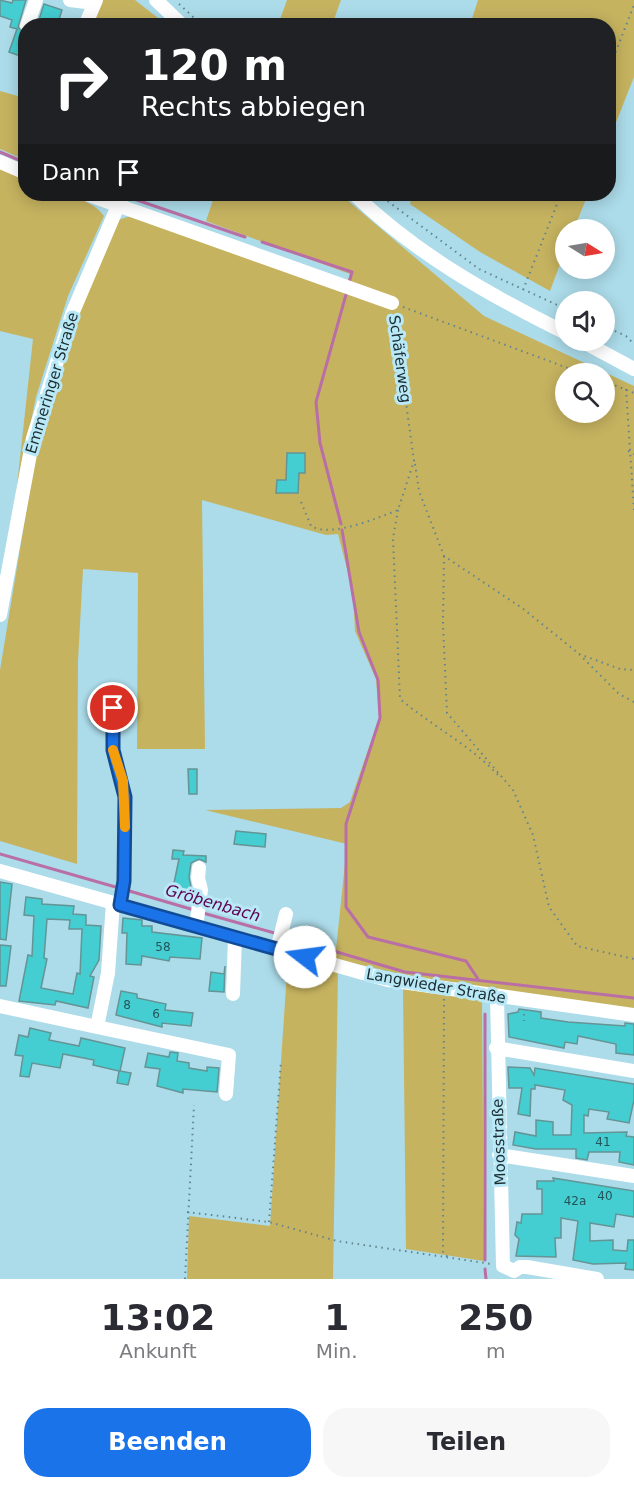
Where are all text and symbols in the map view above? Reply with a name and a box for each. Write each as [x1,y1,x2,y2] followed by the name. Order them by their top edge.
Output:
[141,41,287,90] text: 120 m
[42,42,120,120] icon: right
[141,91,366,122] text: Rechts abbiegen
[112,156,145,189] icon: arrive
[42,160,100,185] text: Dann
[555,219,615,279] north arrow
[555,219,615,423] map controls
[555,291,615,351] button: sound
[22,310,82,456] street label: Emmeringer Straße
[385,314,415,404] street label: Schäferweg
[555,363,615,423] button: search
[87,682,138,733] pin
[96,691,129,724] icon: arrive
[163,880,263,926] water label: Gröbenbach
[273,925,337,989] position arrow
[155,940,171,954] house number: 58
[365,965,507,1007] street label: Langwieder Straße
[123,998,131,1012] house number: 8
[152,1007,160,1021] house number: 6
[488,1098,510,1186] street label: Moosstraße
[595,1135,611,1149] house number: 41
[597,1189,613,1203] house number: 40
[564,1194,586,1208] house number: 42a
[101,1297,215,1338] text: 13:02
[324,1297,349,1338] text: 1
[458,1297,533,1338] text: 250
[119,1339,197,1363] text: Ankunft
[316,1339,358,1363] text: Min.
[486,1339,506,1363] text: m
[24,1408,311,1477] button: Beenden
[323,1408,610,1477] button: Teilen

